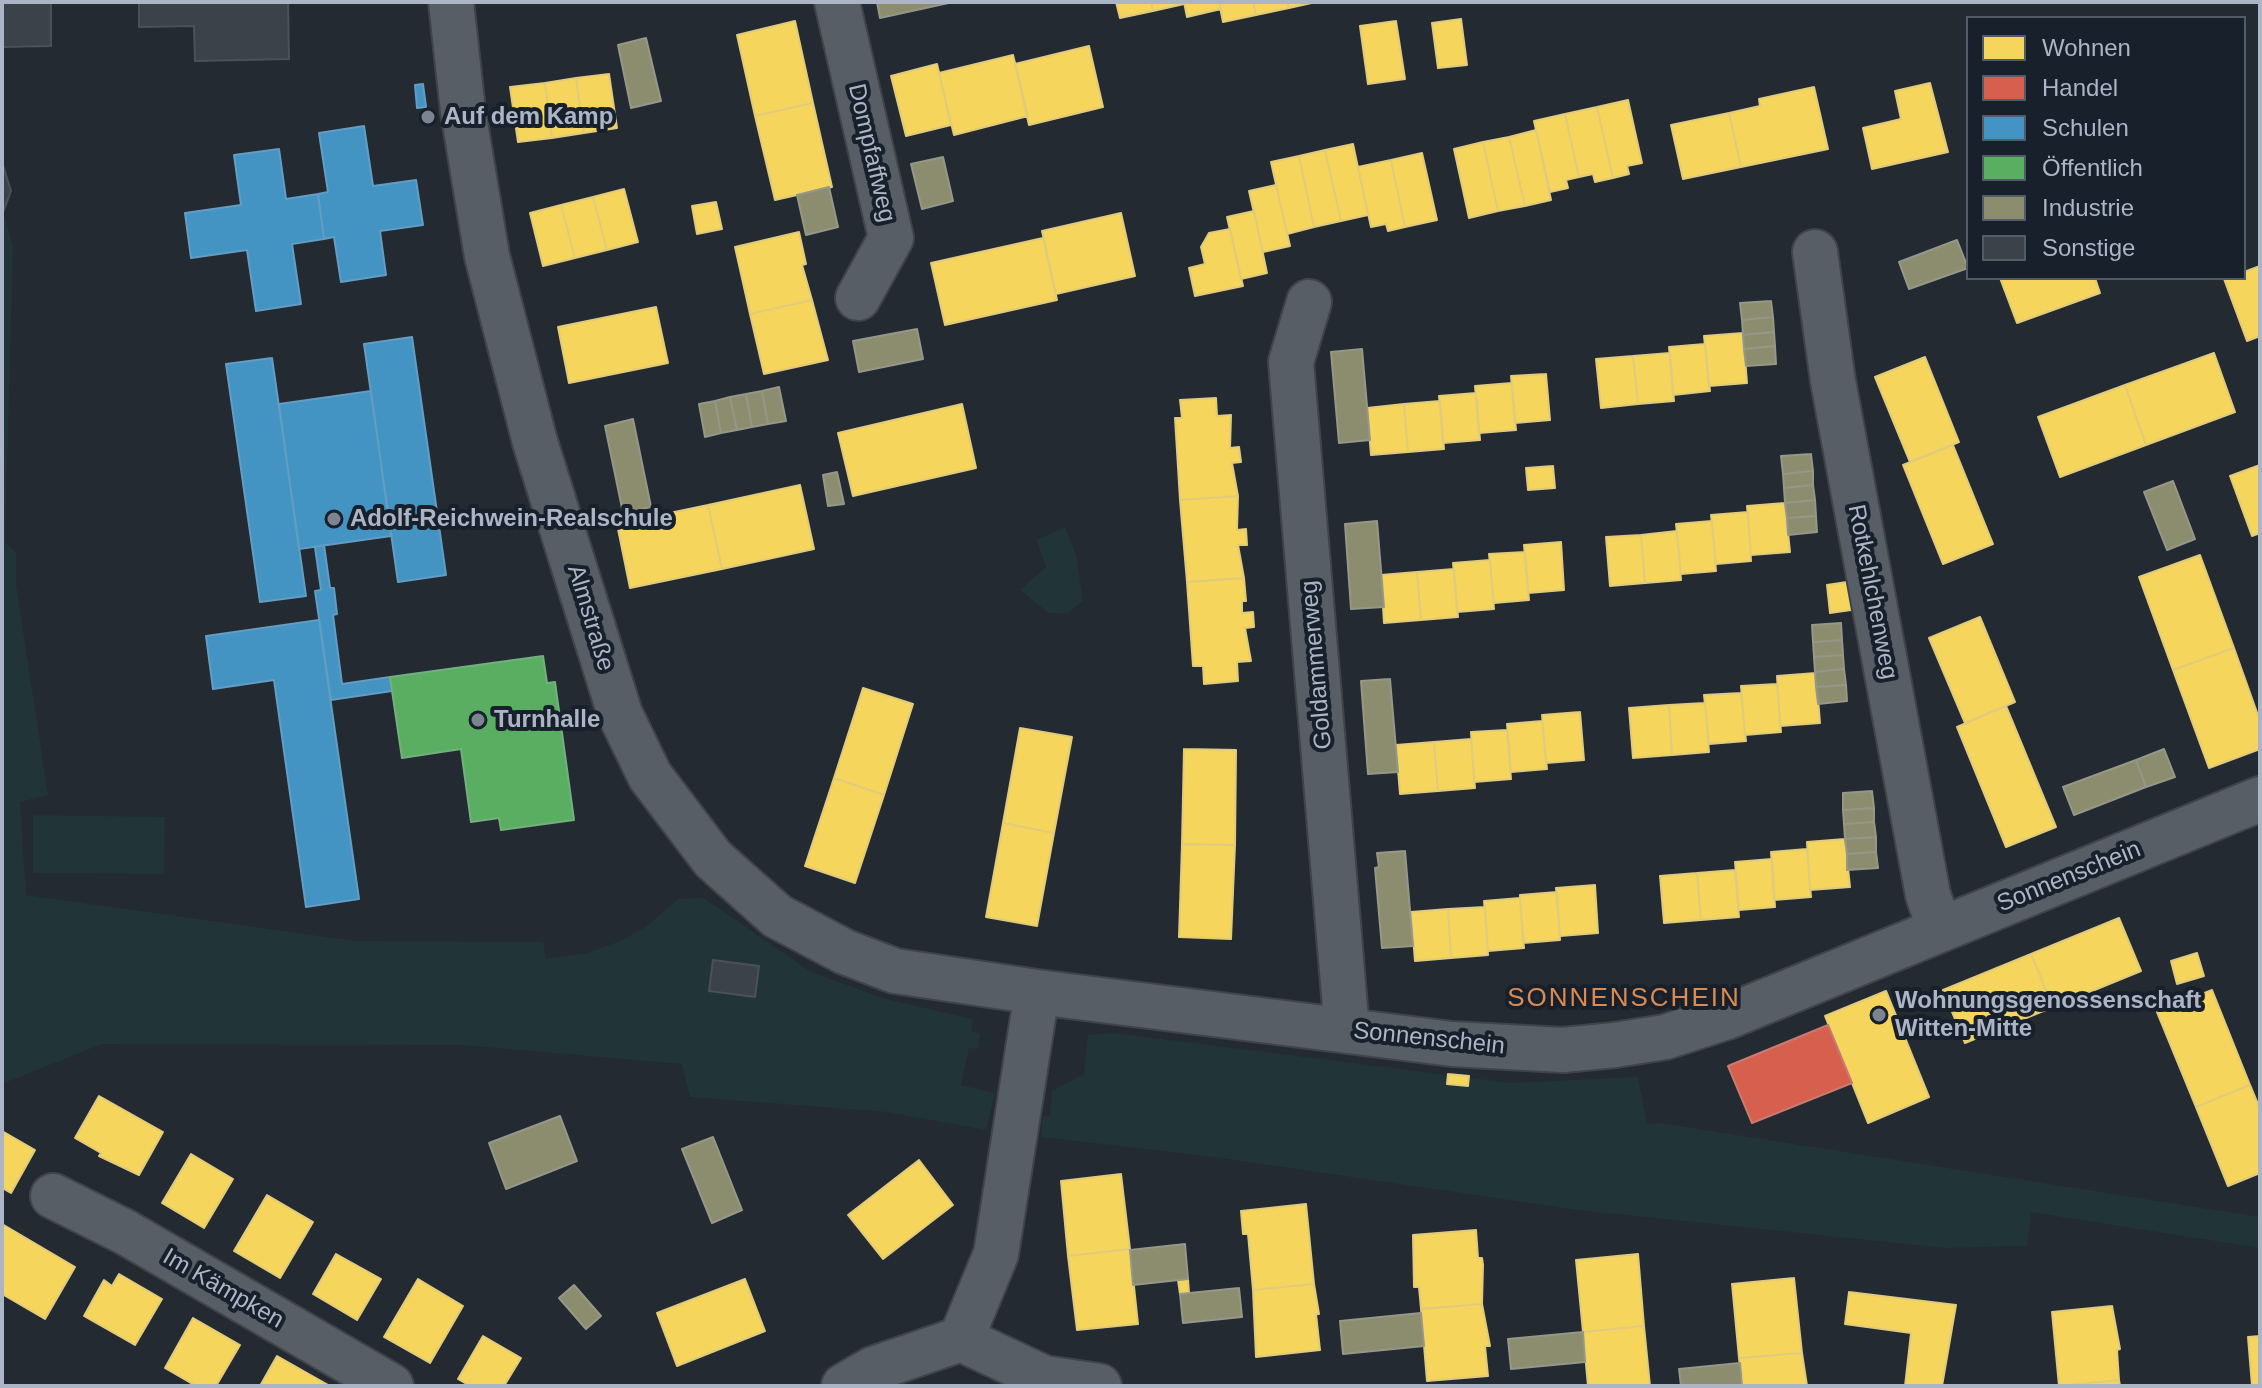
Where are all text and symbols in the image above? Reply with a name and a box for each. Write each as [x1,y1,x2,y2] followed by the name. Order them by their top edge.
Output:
[1966,16,2246,280] legend
[2042,34,2131,61] text: Wohnen
[2042,74,2118,101] text: Handel
[841,81,901,225] street label: Dompfaffweg
[444,103,613,131] place label: Auf dem Kamp
[419,108,437,126] marker: Auf dem Kamp
[2042,114,2129,141] text: Schulen
[2042,154,2143,181] text: Öffentlich
[2042,194,2134,221] text: Industrie
[2042,234,2135,261] text: Sonstige
[1841,502,1903,682] street label: Rotkehlchenweg
[350,505,673,533] place label: Adolf-Reichwein-Realschule
[325,510,343,528] marker: Adolf-Reichwein-Realschule
[560,562,620,674] street label: Almstraße
[1295,579,1339,751] street label: Goldammerweg
[494,706,600,734] place label: Turnhalle
[469,711,487,729] marker: Turnhalle
[1993,835,2145,919] street label: Sonnenschein
[1507,983,1741,1015] district label: SONNENSCHEIN
[1895,987,2201,1043] place label: Wohnungsgenossenschaft Witten-Mitte
[1870,1006,1888,1024] marker: Wohnungsgenossenschaft Witten-Mitte
[1352,1017,1506,1061] street label: Sonnenschein
[157,1243,289,1335] street label: Im Kämpken

